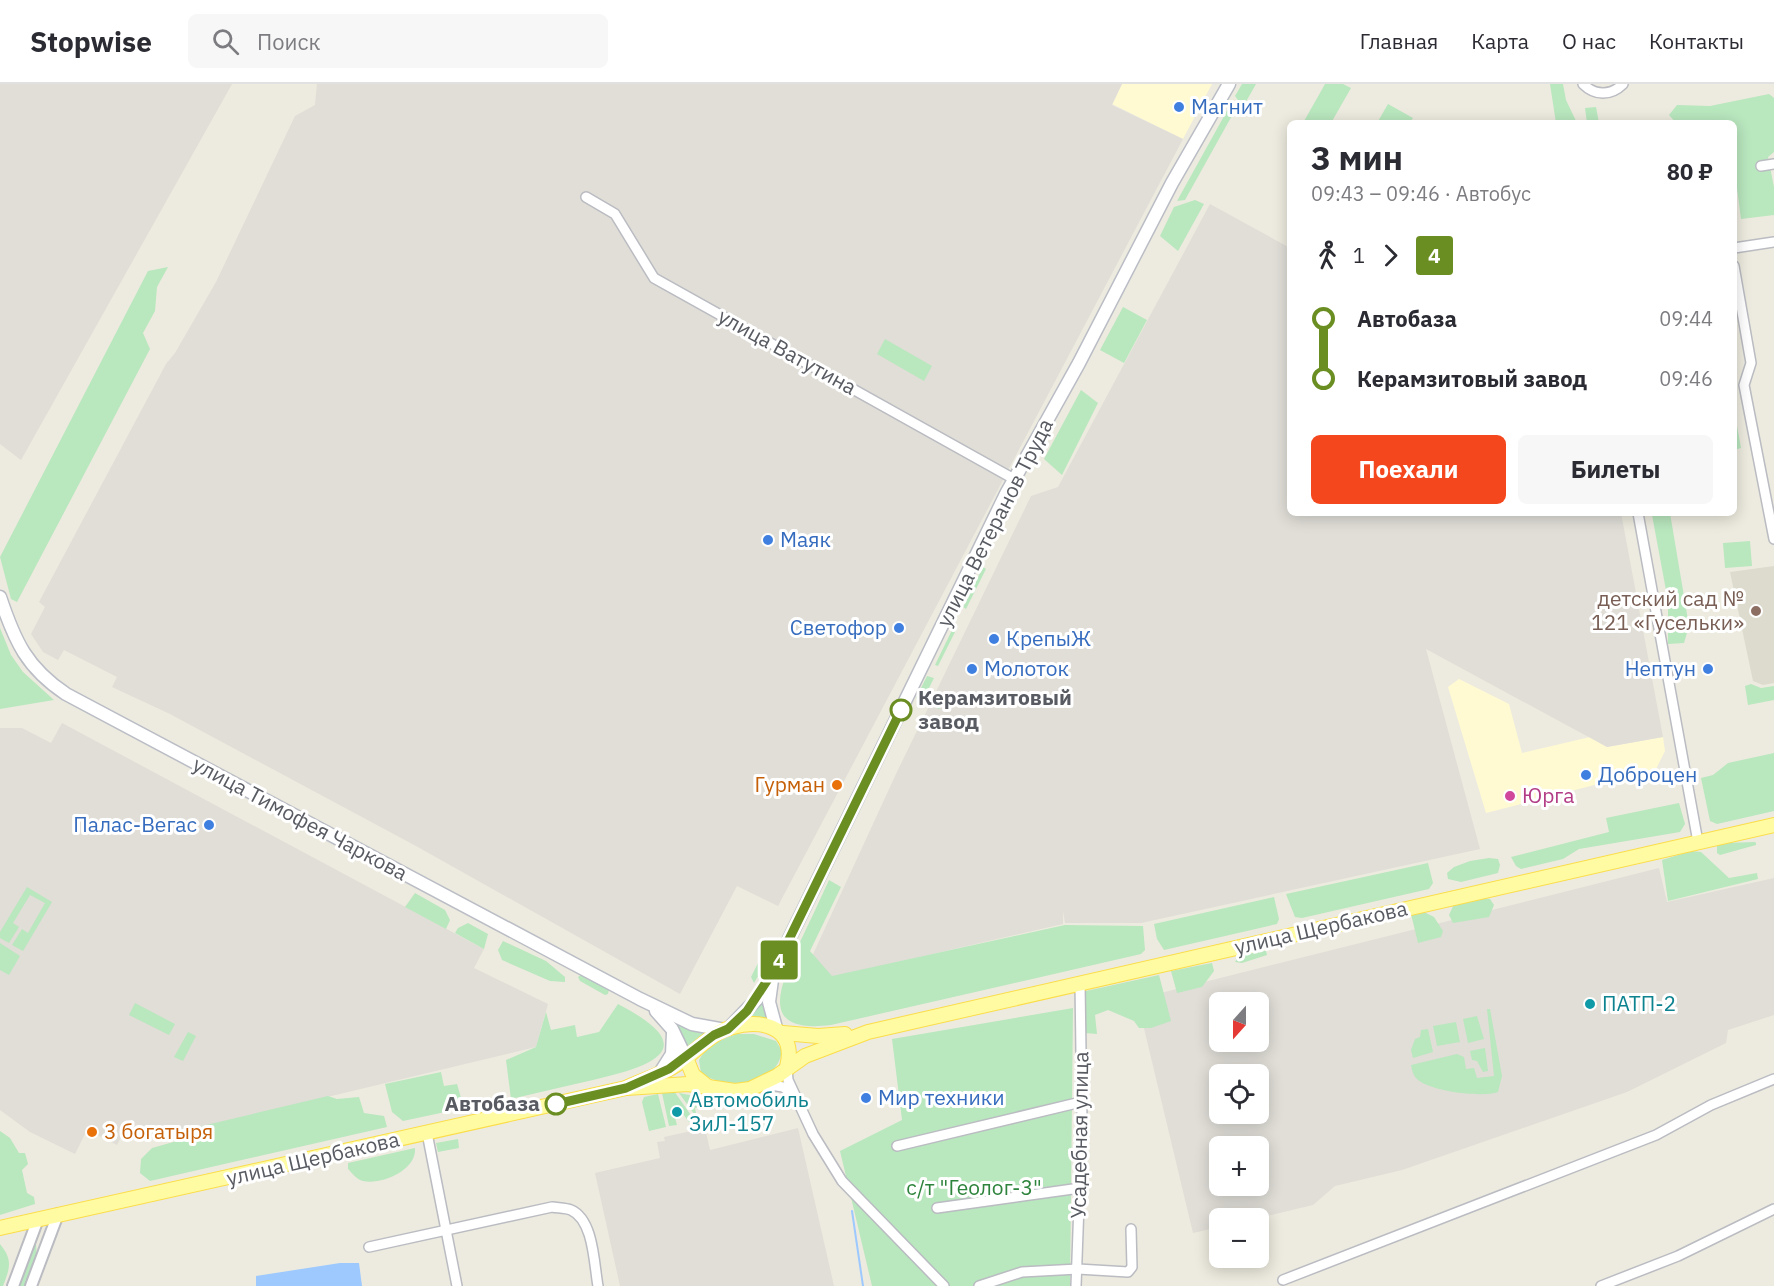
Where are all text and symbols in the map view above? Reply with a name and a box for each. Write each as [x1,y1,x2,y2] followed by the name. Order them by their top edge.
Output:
[188,14,608,68] search box
[30,23,152,60] text: Stopwise
[209,25,242,58] icon: search
[257,27,321,56] text: Поиск
[1360,27,1438,55] text: Главная
[1471,27,1529,55] text: Карта
[1562,27,1616,55] text: О нас
[1649,27,1744,55] text: Контакты
[1191,92,1263,120] place label: Магнит
[1172,100,1186,114] marker: Магнит
[1311,136,1403,179] text: 3 мин
[1667,157,1713,186] text: 80 ₽
[1311,180,1531,207] text: 09:43 – 09:46 · Автобус
[1311,239,1344,272] icon: walk
[1374,239,1407,272] icon: forward
[1428,241,1441,269] text: 4
[1353,242,1365,269] text: 1
[713,302,862,401] street label: улица Ватутина
[1357,304,1457,333] text: Автобаза
[1659,305,1713,332] text: 09:44
[1357,364,1587,393] text: Керамзитовый завод
[1659,365,1713,392] text: 09:46
[929,414,1059,632] street label: улица Ветеранов Труда
[1311,435,1506,504] button: Поехали
[1518,435,1713,504] button: Билеты
[780,525,831,553] place label: Маяк
[761,533,775,547] marker: Маяк
[1591,584,1744,636] place label: детский сад № 121 «Гусельки»
[1749,604,1763,618] marker: детский сад № 121 «Гусельки»
[790,613,887,641] place label: Светофор
[892,621,906,635] marker: Светофор
[1006,624,1091,652] place label: КрепыЖ
[987,632,1001,646] marker: КрепыЖ
[984,654,1069,682] place label: Молоток
[1625,654,1696,682] place label: Нептун
[965,662,979,676] marker: Молоток
[1701,662,1715,676] marker: Нептун
[918,683,1072,735] place label: Керамзитовый завод
[890,699,912,721] marker: Керамзитовый завод
[188,750,413,887] street label: улица Тимофея Чаркова
[1598,760,1697,788] place label: Доброцен
[1579,768,1593,782] marker: Доброцен
[755,770,825,798] place label: Гурман
[830,778,844,792] marker: Гурман
[1522,781,1574,809] place label: Юрга
[1503,789,1517,803] marker: Юрга
[73,810,197,838] place label: Палас-Вегас
[202,818,216,832] marker: Палас-Вегас
[1232,894,1410,961] street label: улица Щербакова
[760,940,798,980] line badge: 4
[773,946,785,974] text: 4
[1602,989,1676,1017] place label: ПАТП-2
[1209,992,1269,1052] north arrow
[1209,992,1269,1268] map controls
[1583,997,1597,1011] marker: ПАТП-2
[1064,1051,1094,1219] street label: Усадебная улица
[1209,1064,1269,1124] button: locate
[878,1083,1005,1111] place label: Мир техники
[689,1085,809,1137] place label: Автомобиль ЗиЛ-157
[445,1089,540,1117] place label: Автобаза
[859,1091,873,1105] marker: Мир техники
[545,1093,567,1115] marker: Автобаза
[670,1105,684,1119] marker: Автомобиль ЗиЛ-157
[104,1117,213,1145] place label: 3 богатыря
[85,1125,99,1139] marker: 3 богатыря
[224,1125,402,1192] street label: улица Щербакова
[1209,1136,1269,1196] button: +
[906,1173,1042,1201] park label: с/т "Геолог-3"
[1209,1208,1269,1268] button: −

